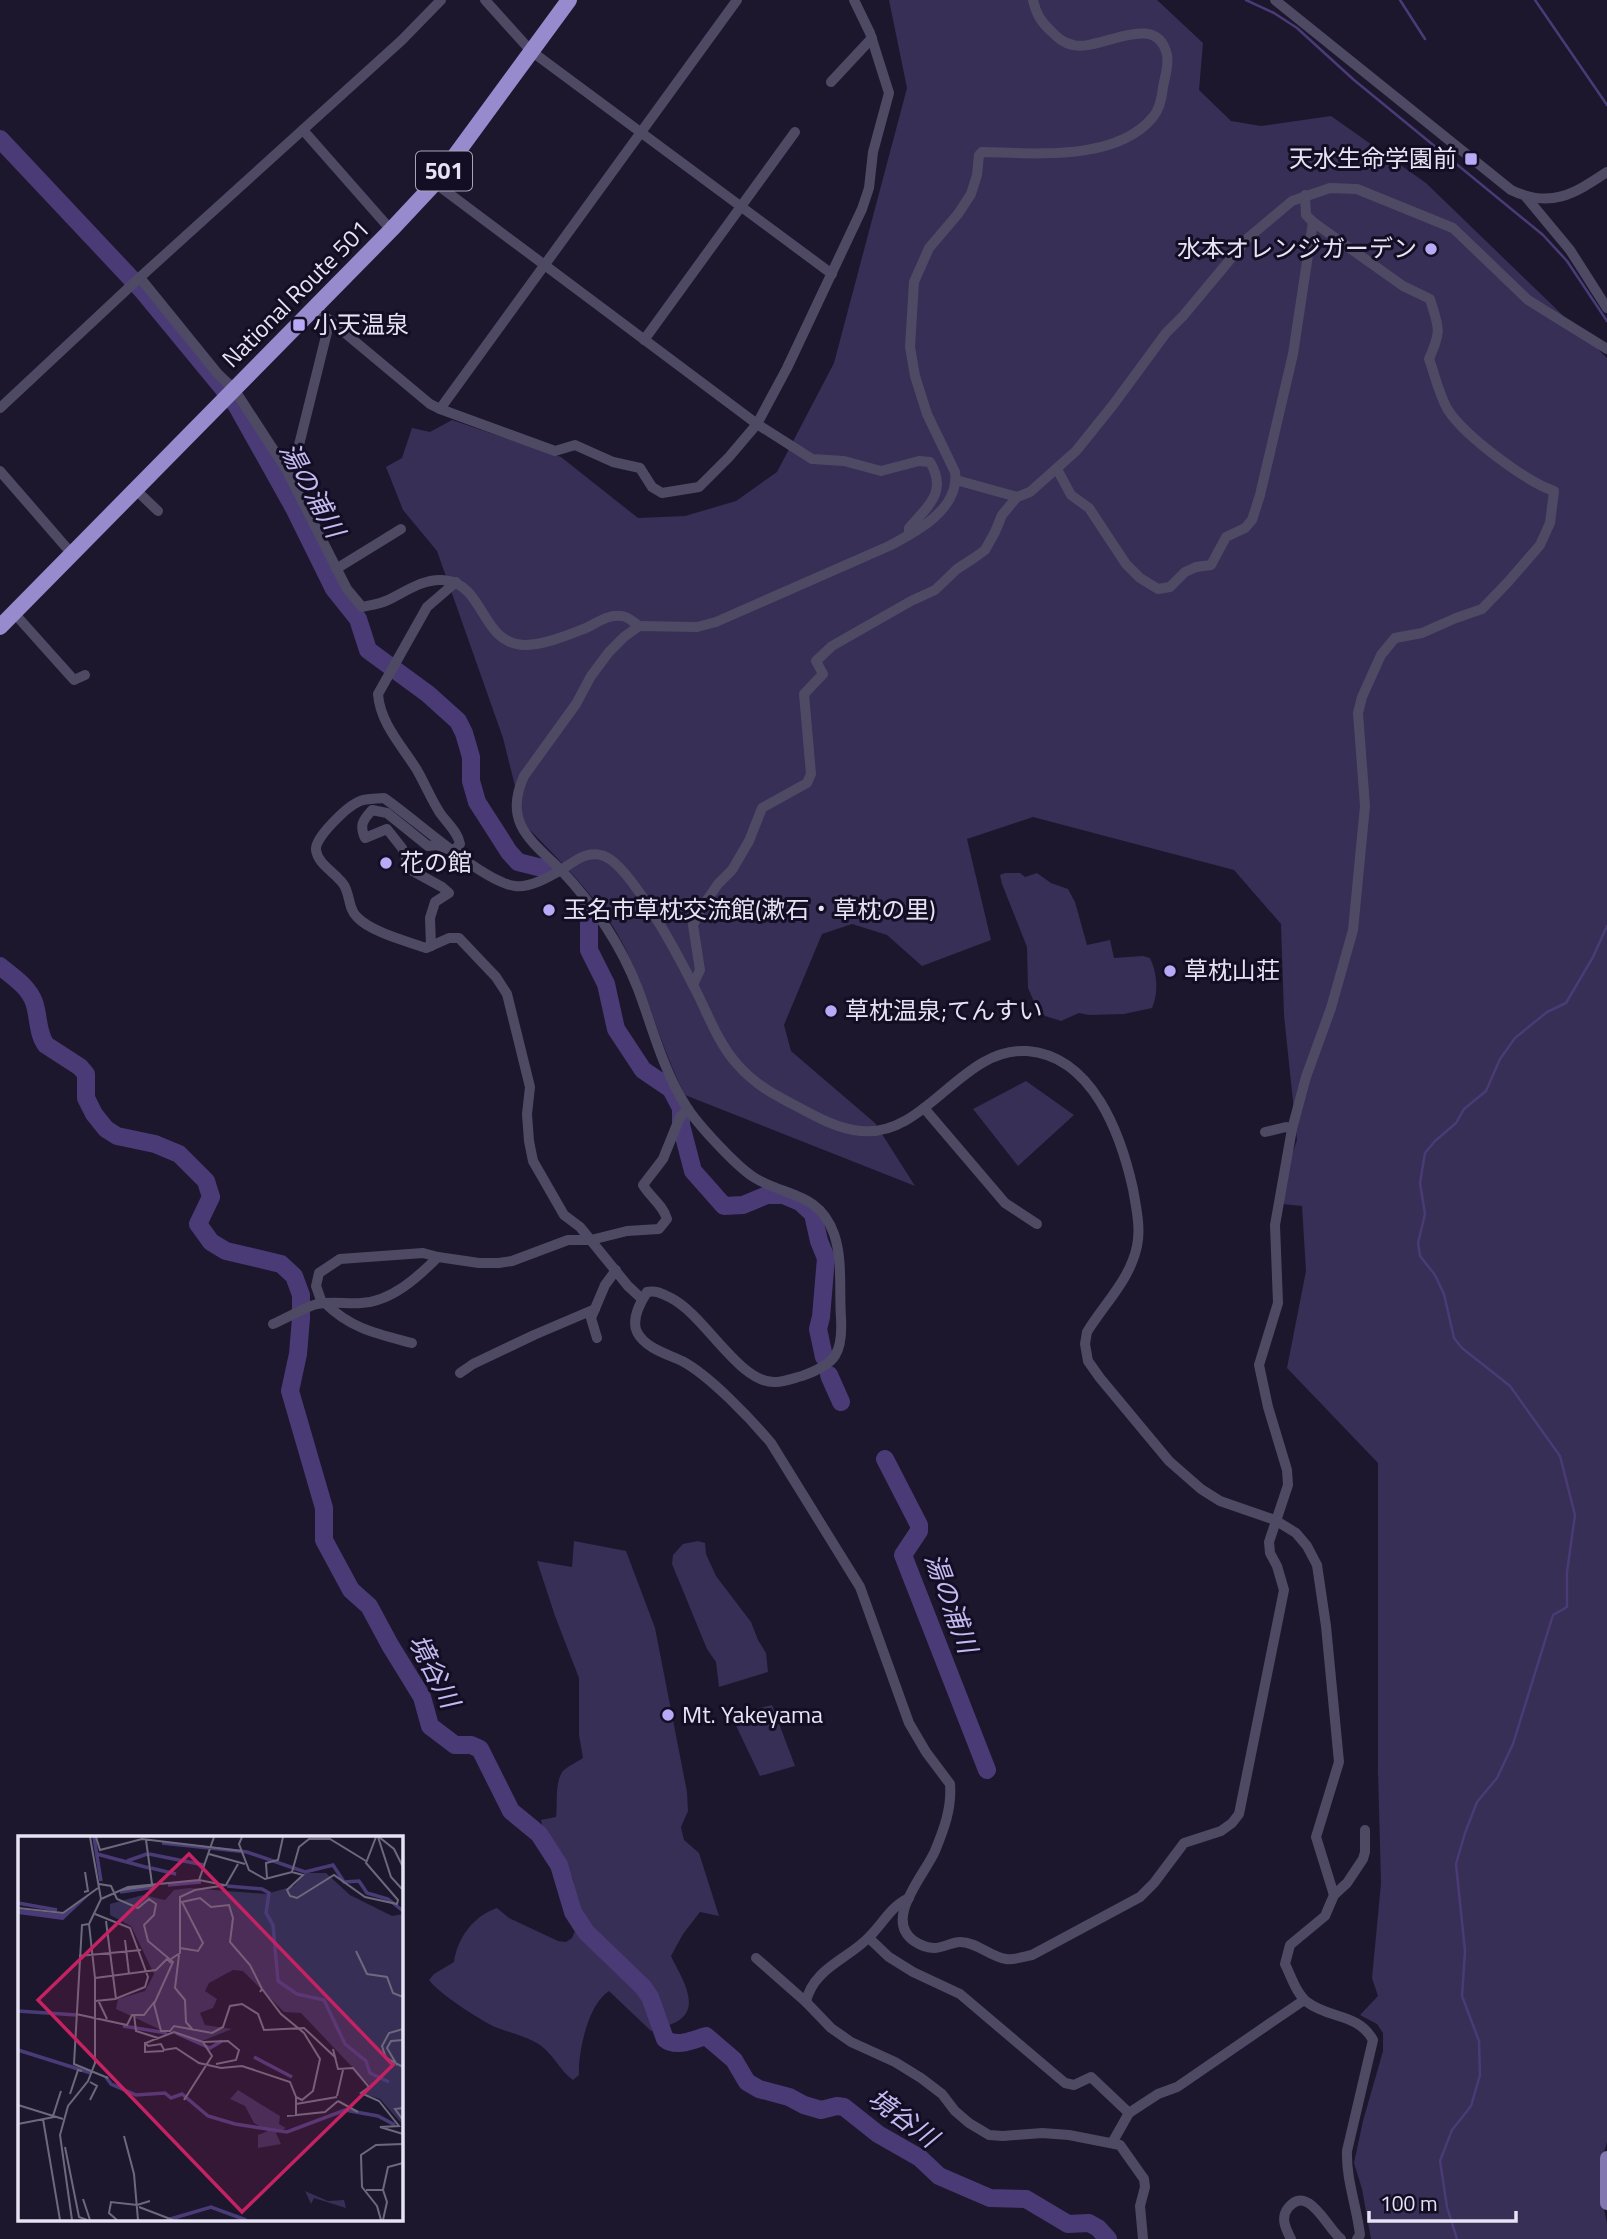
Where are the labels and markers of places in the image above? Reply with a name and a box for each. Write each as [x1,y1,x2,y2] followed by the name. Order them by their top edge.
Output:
[1289,140,1457,176] place label: 天水生命学園前
[1463,151,1479,167] marker: 天水生命学園前
[1177,230,1417,266] place label: 水本オレンジガーデン
[1423,241,1439,257] marker: 水本オレンジガーデン
[313,306,409,342] place label: 小天温泉
[291,317,307,333] marker: 小天温泉
[400,844,472,880] place label: 花の館
[378,855,394,871] marker: 花の館
[563,891,936,927] place label: 玉名市草枕交流館(漱石・草枕の里)
[541,902,557,918] marker: 玉名市草枕交流館(漱石・草枕の里)
[1184,952,1280,988] place label: 草枕山荘
[1162,963,1178,979] marker: 草枕山荘
[845,992,1042,1028] place label: 草枕温泉;てんすい
[823,1003,839,1019] marker: 草枕温泉;てんすい
[682,1696,823,1732] place label: Mt. Yakeyama
[660,1707,676,1723] marker: Mt. Yakeyama

